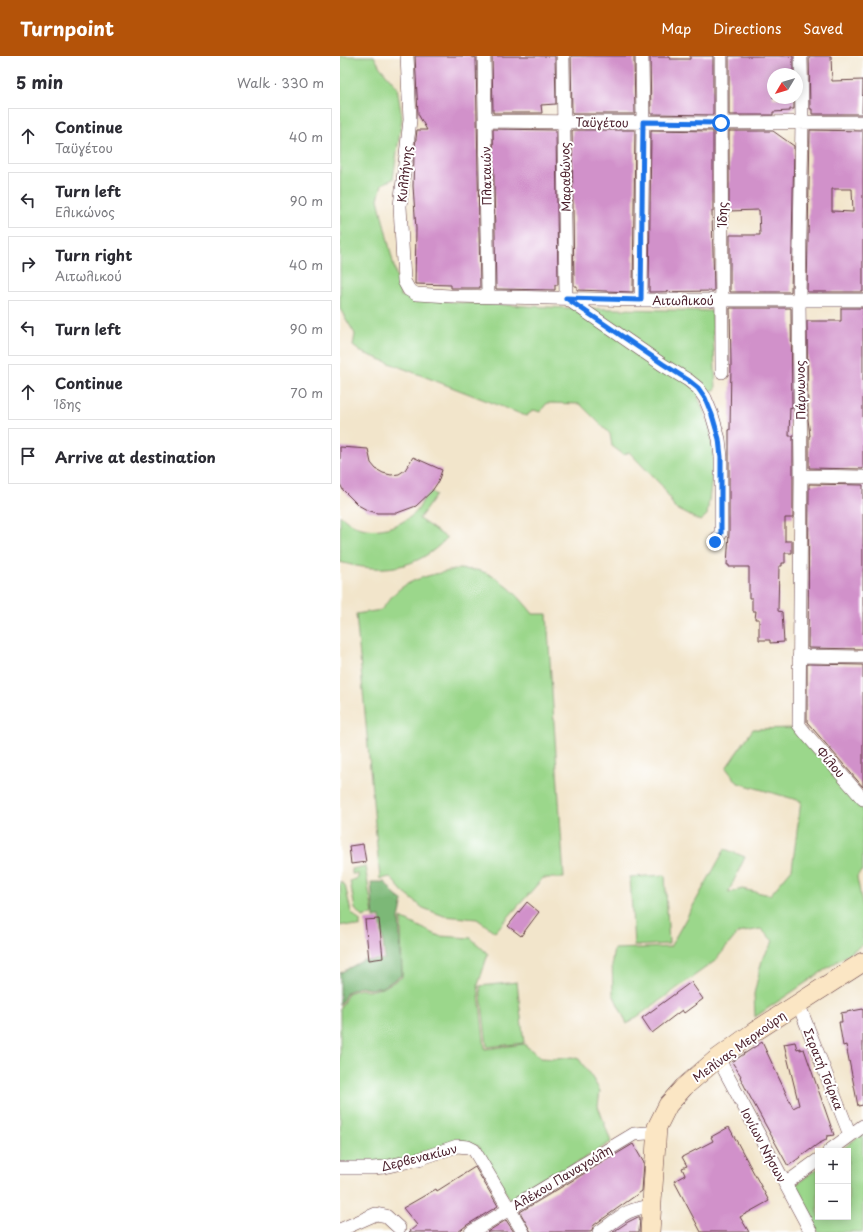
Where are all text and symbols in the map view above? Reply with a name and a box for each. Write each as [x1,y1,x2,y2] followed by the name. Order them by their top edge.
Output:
[20,14,114,42] text: Turnpoint
[661,18,691,39] text: Map
[713,18,781,39] text: Directions
[803,18,843,39] text: Saved
[767,68,803,104] north arrow
[16,69,63,95] text: 5 min
[237,73,324,92] text: Walk · 330 m
[575,113,629,131] street label: Ταϋγέτου
[712,114,730,132] route start
[55,115,123,138] text: Continue
[17,125,39,147] icon: ahead
[289,127,323,146] text: 40 m
[55,138,113,157] text: Ταϋγέτου
[555,142,575,212] street label: Μαραθώνος
[392,145,416,203] street label: Κυλλήνης
[476,146,496,206] street label: Πλαταιών
[55,179,121,202] text: Turn left
[17,189,39,211] icon: left
[290,191,323,210] text: 90 m
[55,202,115,221] text: Ελικώνος
[713,202,731,228] street label: Ίδης
[55,243,132,266] text: Turn right
[17,253,39,275] icon: right
[289,255,323,274] text: 40 m
[55,266,122,285] text: Αιτωλικού
[652,291,714,309] street label: Αιτωλικού
[17,317,39,339] icon: left
[55,317,121,340] text: Turn left
[290,319,323,338] text: 90 m
[790,360,810,420] street label: Πάρνωνος
[55,371,123,394] text: Continue
[17,381,39,403] icon: ahead
[290,383,323,402] text: 70 m
[55,394,81,413] text: Ίδης
[17,445,39,467] icon: arrive
[55,445,216,468] text: Arrive at destination
[706,533,724,551] route end
[813,743,850,781] street label: Φίλου
[689,1006,789,1086] street label: Μελίνας Μερκούρη
[799,1026,849,1113] street label: Στρατή Τσίρκα
[737,1104,791,1186] street label: Ιονίων Νήσων
[379,1139,459,1175] street label: Δερβενακίων
[509,1140,615,1214] street label: Αλέκου Παναγούλη
[815,1148,851,1220] map controls
[815,1148,851,1184] button: +
[815,1184,851,1220] button: −

